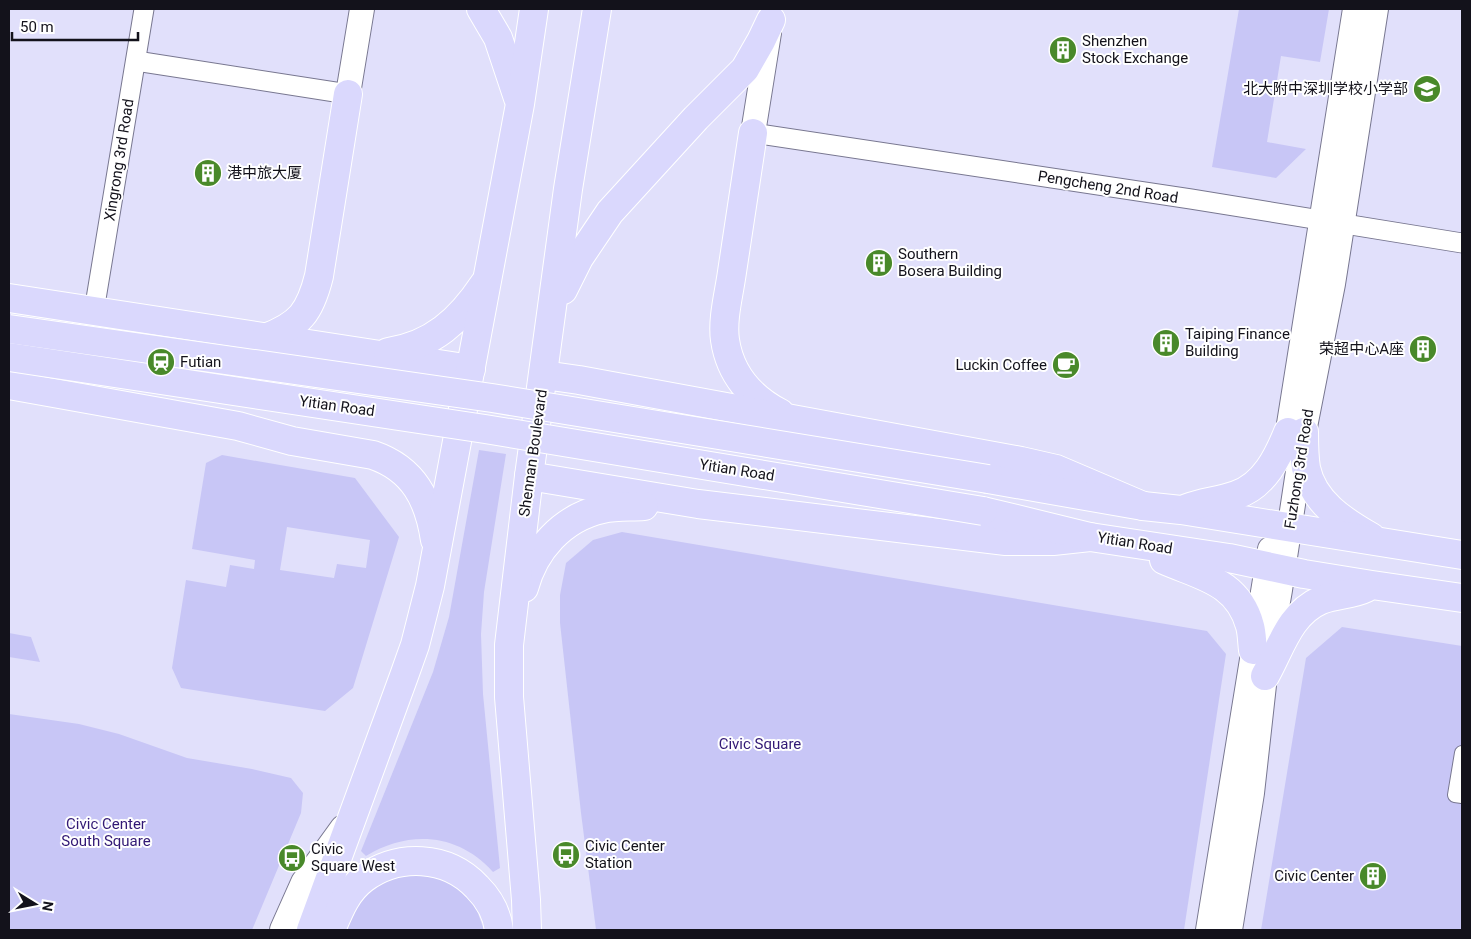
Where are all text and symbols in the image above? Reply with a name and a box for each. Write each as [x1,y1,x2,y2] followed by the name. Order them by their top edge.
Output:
[12,10,139,42] scale bar
[20,18,54,36] text: 50 m
[1082,32,1188,67] place label: Shenzhen Stock Exchange
[1048,35,1078,65] building icon: Shenzhen Stock Exchange
[1412,74,1442,104] school or university icon: 北大附中深圳学校小学部
[1243,80,1408,98] place label: 北大附中深圳学校小学部
[100,98,138,222] street label: Xingrong 3rd Road
[193,158,223,188] building icon: 港中旅大厦
[227,164,302,182] place label: 港中旅大厦
[1037,167,1179,207] street label: Pengcheng 2nd Road
[898,245,1002,280] place label: Southern Bosera Building
[864,248,894,278] building icon: Southern Bosera Building
[1185,325,1290,360] place label: Taiping Finance Building
[1151,328,1181,358] building icon: Taiping Finance Building
[1408,334,1438,364] building icon: 荣超中心A座
[1319,340,1404,358] place label: 荣超中心A座
[146,347,176,377] station icon: Futian
[1051,350,1081,380] cafe icon: Luckin Coffee
[180,353,221,371] place label: Futian
[955,356,1047,374] place label: Luckin Coffee
[515,388,551,518] street label: Shennan Boulevard
[298,392,376,420] street label: Yitian Road
[1281,408,1317,530] street label: Fuzhong 3rd Road
[698,455,776,485] street label: Yitian Road
[1096,528,1174,558] street label: Yitian Road
[719,735,801,753] park label: Civic Square
[61,815,151,850] park label: Civic Center South Square
[585,837,665,872] place label: Civic Center Station
[311,840,395,875] place label: Civic Square West
[551,840,581,870] bus stop icon: Civic Center Station
[277,843,307,873] bus stop icon: Civic Square West
[1358,861,1388,891] building icon: Civic Center
[1274,867,1354,885] place label: Civic Center
[10,879,60,929] north arrow
[39,900,57,913] text: N

